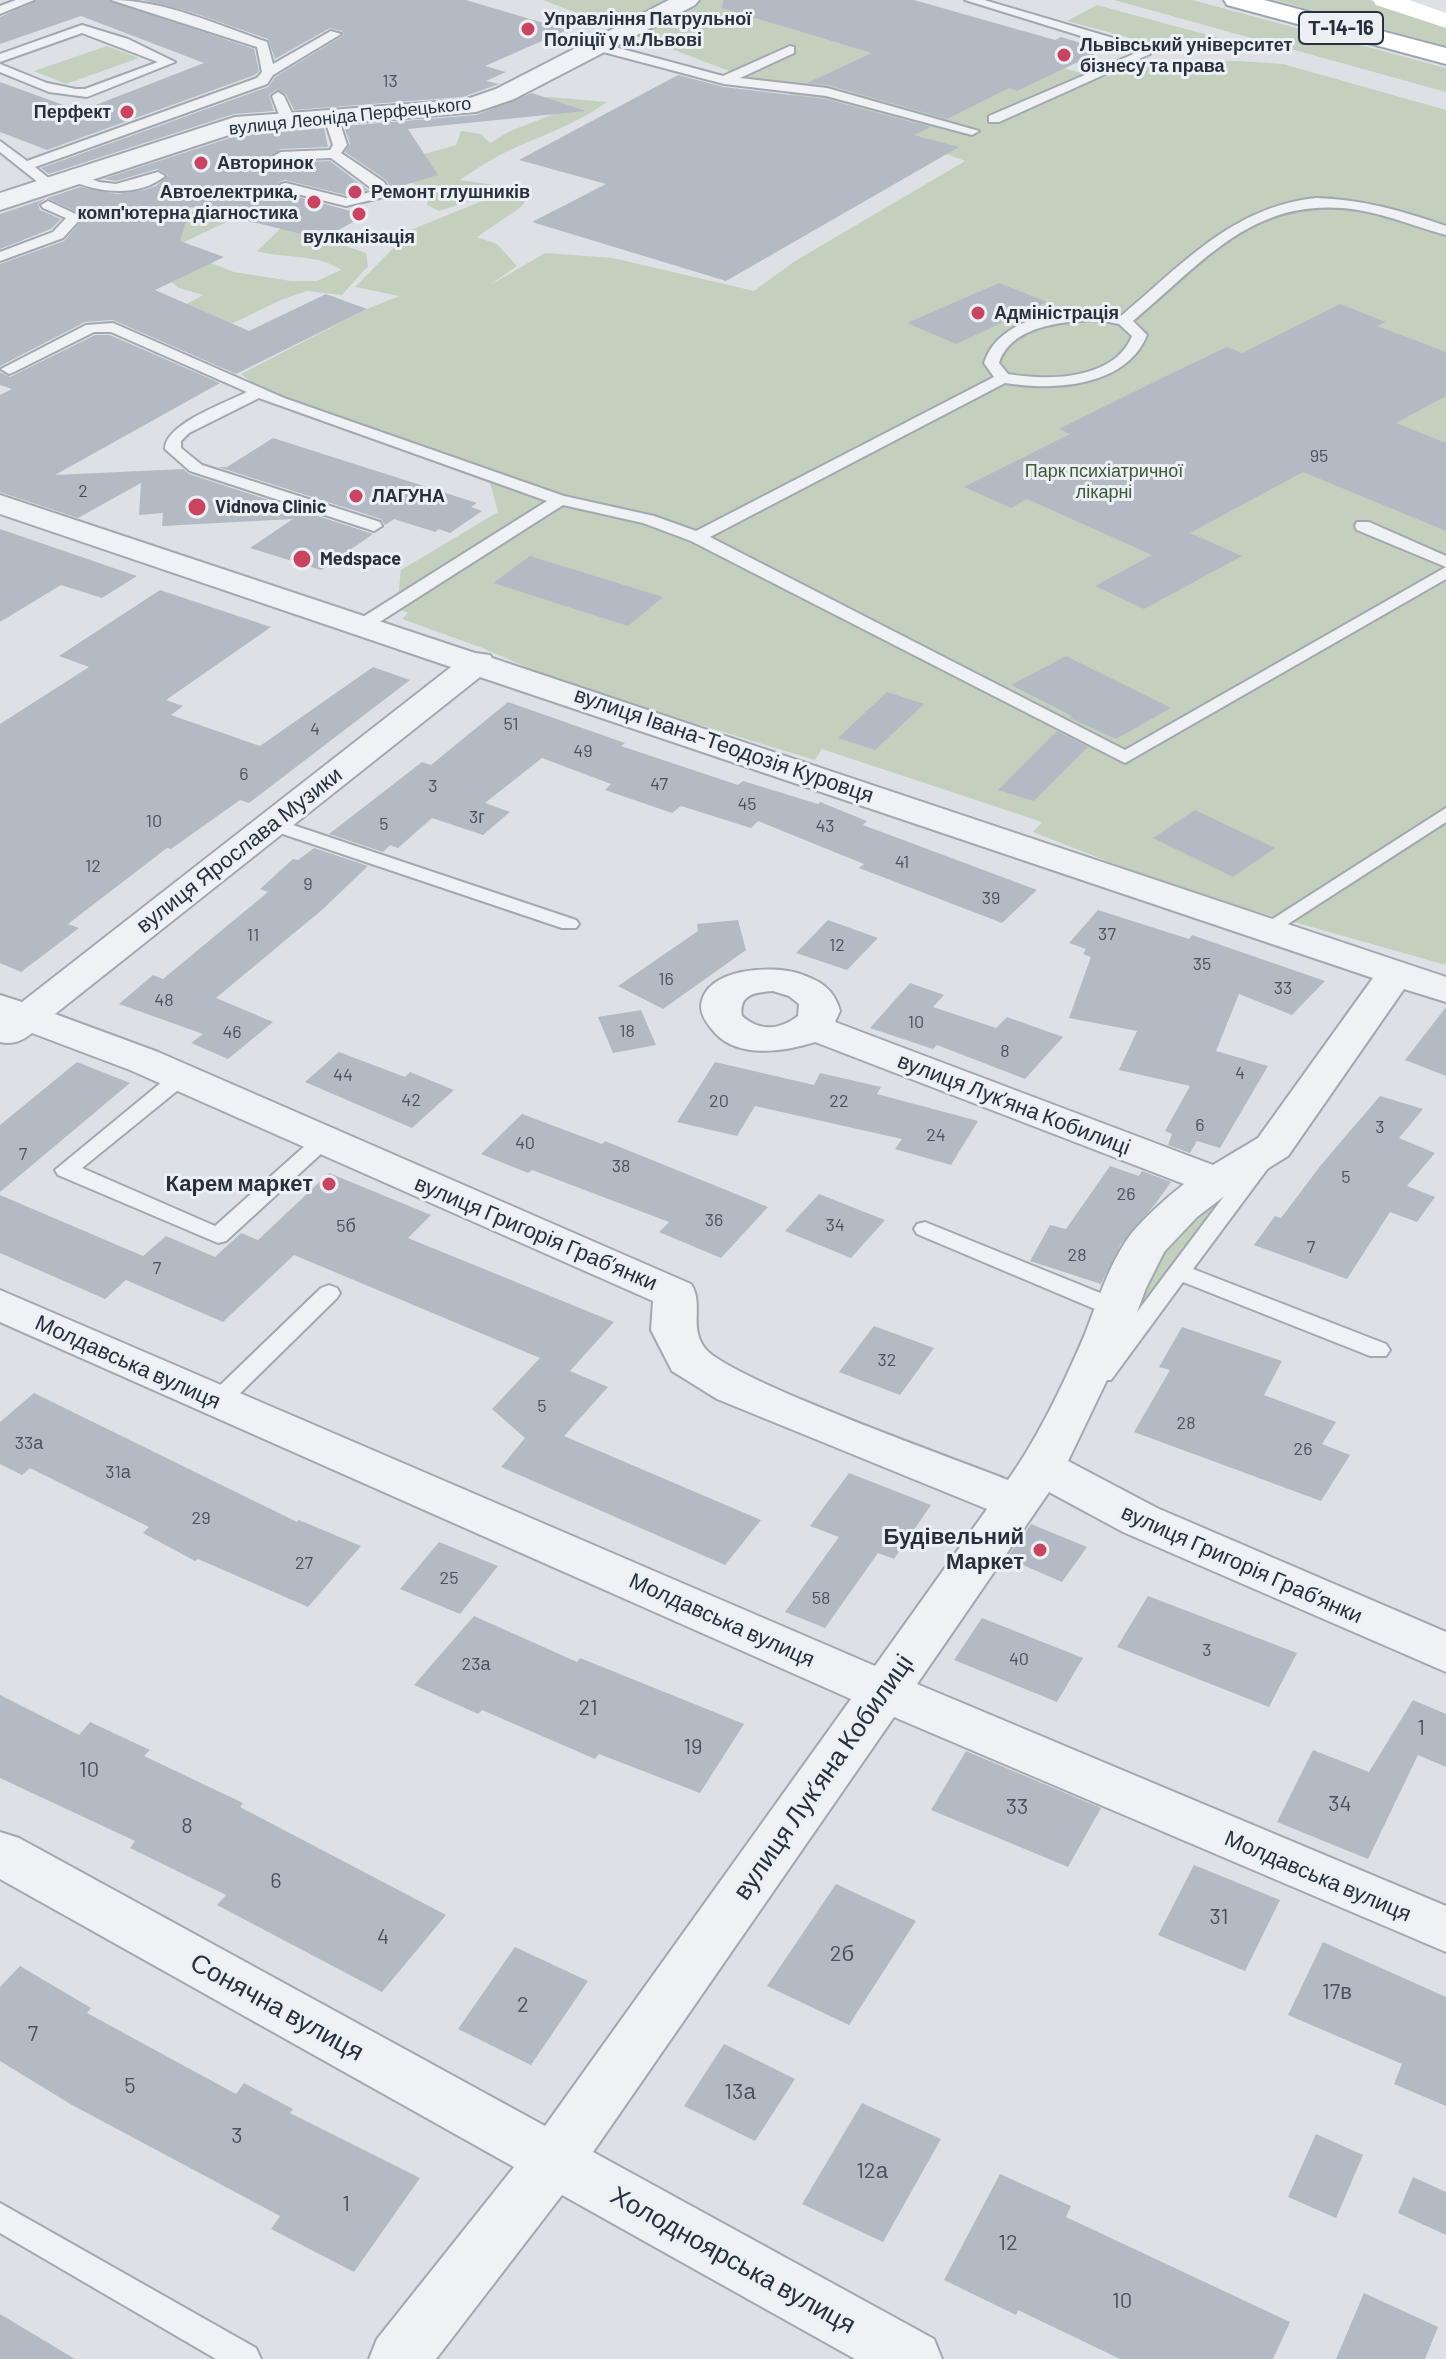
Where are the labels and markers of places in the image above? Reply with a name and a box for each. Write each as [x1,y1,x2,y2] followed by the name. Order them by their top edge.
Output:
[544,8,751,50] place label: Управління Патрульної Поліції у м.Львові
[519,20,537,38] marker: Управління Патрульної Поліції у м.Львові
[1080,34,1292,76] place label: Львівський університет бізнесу та права
[1055,46,1073,64] marker: Львівський університет бізнесу та права
[34,101,111,123] place label: Перфект
[118,103,136,121] marker: Перфект
[217,152,313,174] place label: Авторинок
[192,154,210,172] marker: Авторинок
[78,181,298,224] place label: Автоелектрика, комп'ютерна діагностика
[371,181,530,203] place label: Ремонт глушників
[346,183,364,201] marker: Ремонт глушників
[305,193,323,211] marker: Автоелектрика, комп'ютерна діагностика
[350,205,368,223] marker: вулканізація
[303,226,415,248] place label: вулканізація
[994,302,1119,324] place label: Адміністрація
[969,304,987,322] marker: Адміністрація
[372,485,445,507] place label: ЛАГУНА
[347,487,365,505] marker: ЛАГУНА
[186,496,208,518] marker: Vidnova Clinic
[215,496,326,518] place label: Vidnova Clinic
[291,548,313,570] marker: Medspace
[320,548,401,570] place label: Medspace
[166,1171,313,1197] place label: Карем маркет
[320,1175,338,1193] marker: Карем маркет
[883,1524,1024,1576] place label: Будівельний Маркет
[1031,1541,1049,1559] marker: Будівельний Маркет

